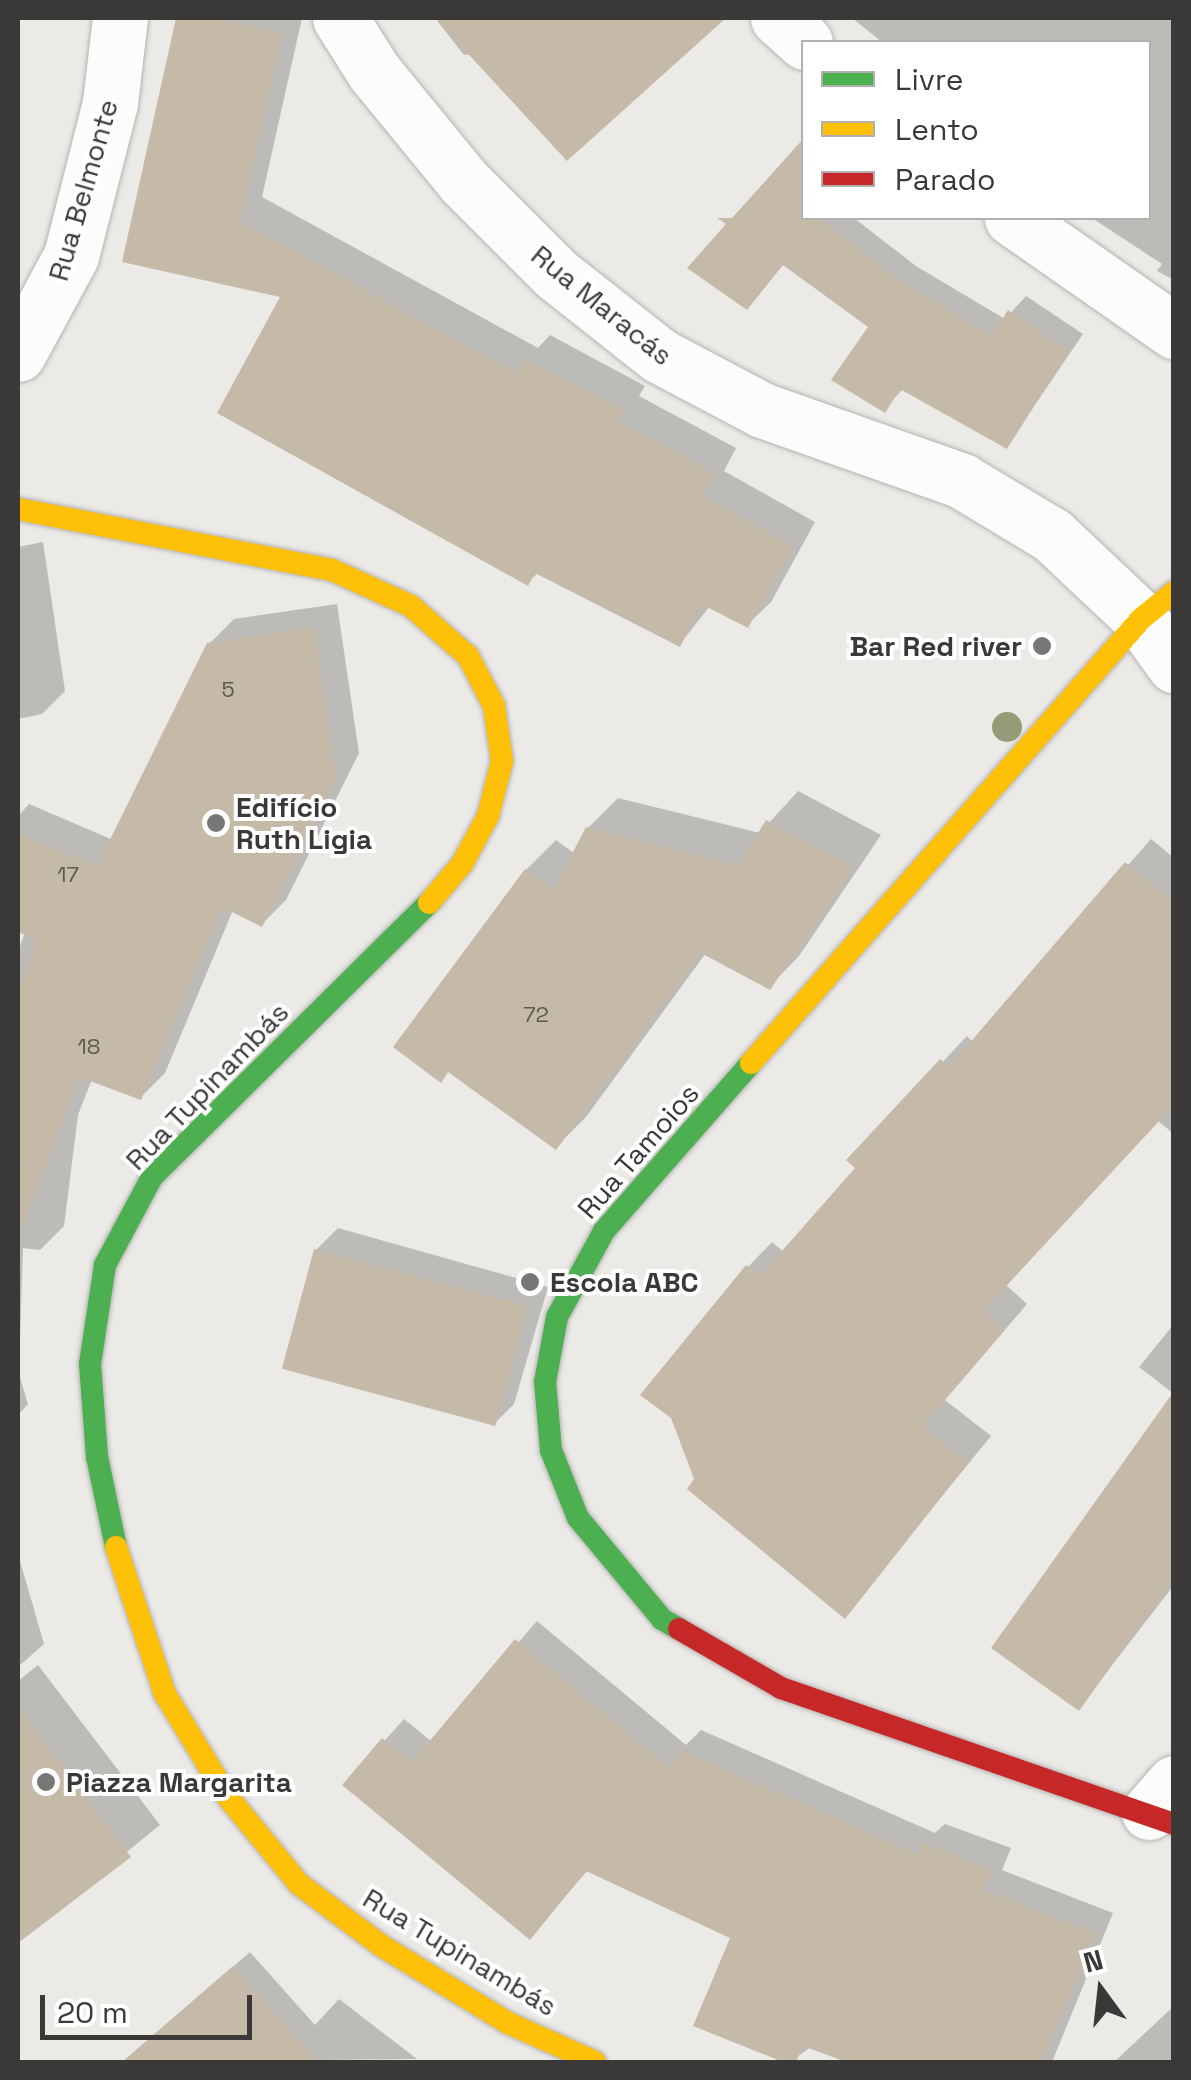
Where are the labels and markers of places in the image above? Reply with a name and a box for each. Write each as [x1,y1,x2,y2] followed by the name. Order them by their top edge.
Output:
[849,629,1022,663] place label: Bar Red river
[1031,635,1053,657] marker: Bar Red river
[236,790,372,856] place label: Edifício Ruth Ligia
[205,812,227,834] marker: Edifício Ruth Ligia
[550,1265,699,1299] place label: Escola ABC
[519,1271,541,1293] marker: Escola ABC
[66,1765,292,1799] place label: Piazza Margarita
[35,1771,57,1793] marker: Piazza Margarita

